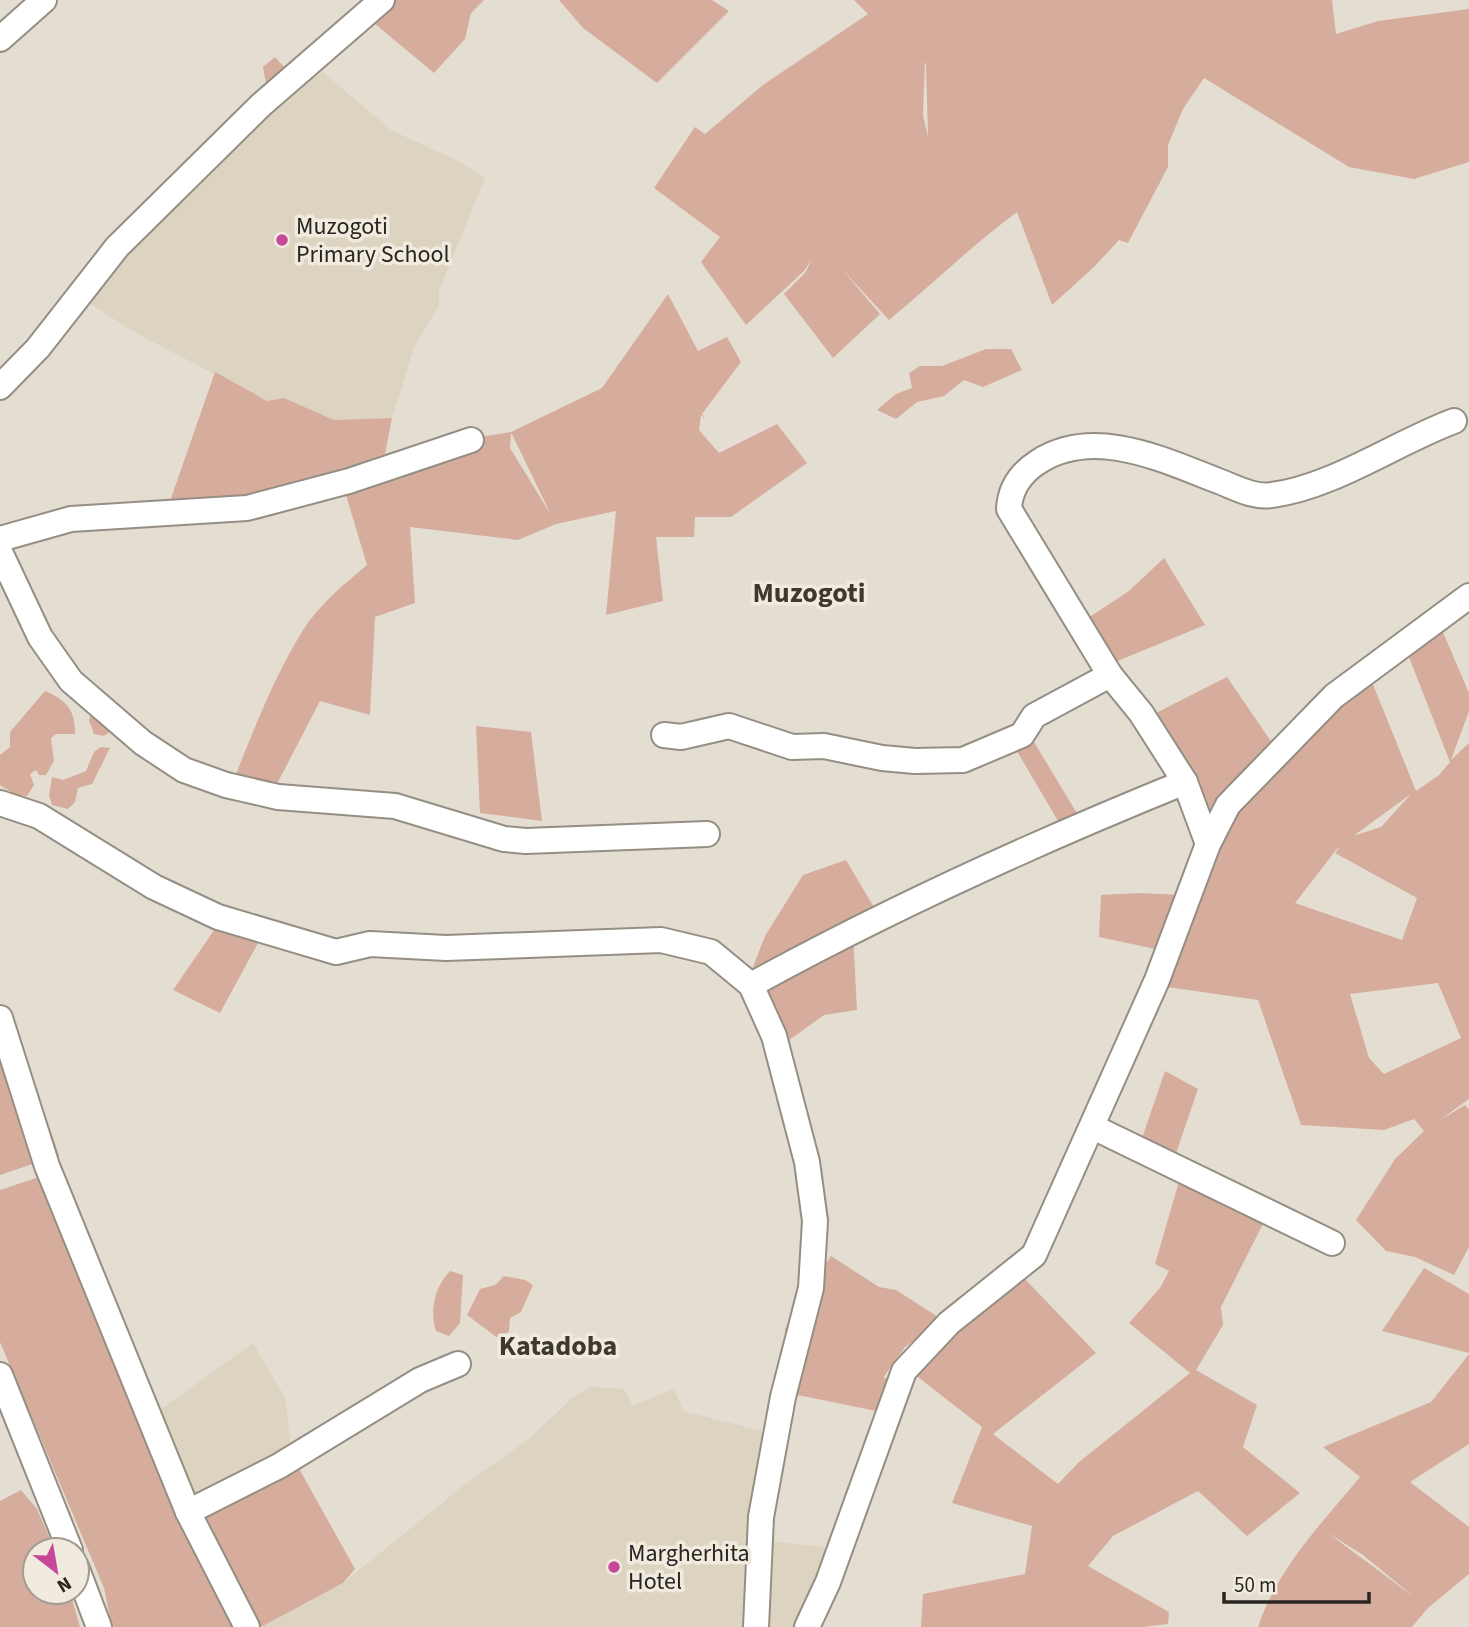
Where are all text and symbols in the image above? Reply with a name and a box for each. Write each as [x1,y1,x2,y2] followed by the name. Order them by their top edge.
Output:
[296,209,450,272] place label: Muzogoti Primary School
[274,232,290,248] marker: Muzogoti Primary School
[752,573,866,613] district label: Muzogoti
[499,1326,617,1366] district label: Katadoba
[21,1536,91,1606] north arrow
[628,1536,750,1599] place label: Margherhita Hotel
[606,1559,622,1575] marker: Margherhita Hotel
[1224,1560,1369,1604] scale bar
[52,1569,76,1599] text: N
[1234,1570,1276,1600] text: 50 m

